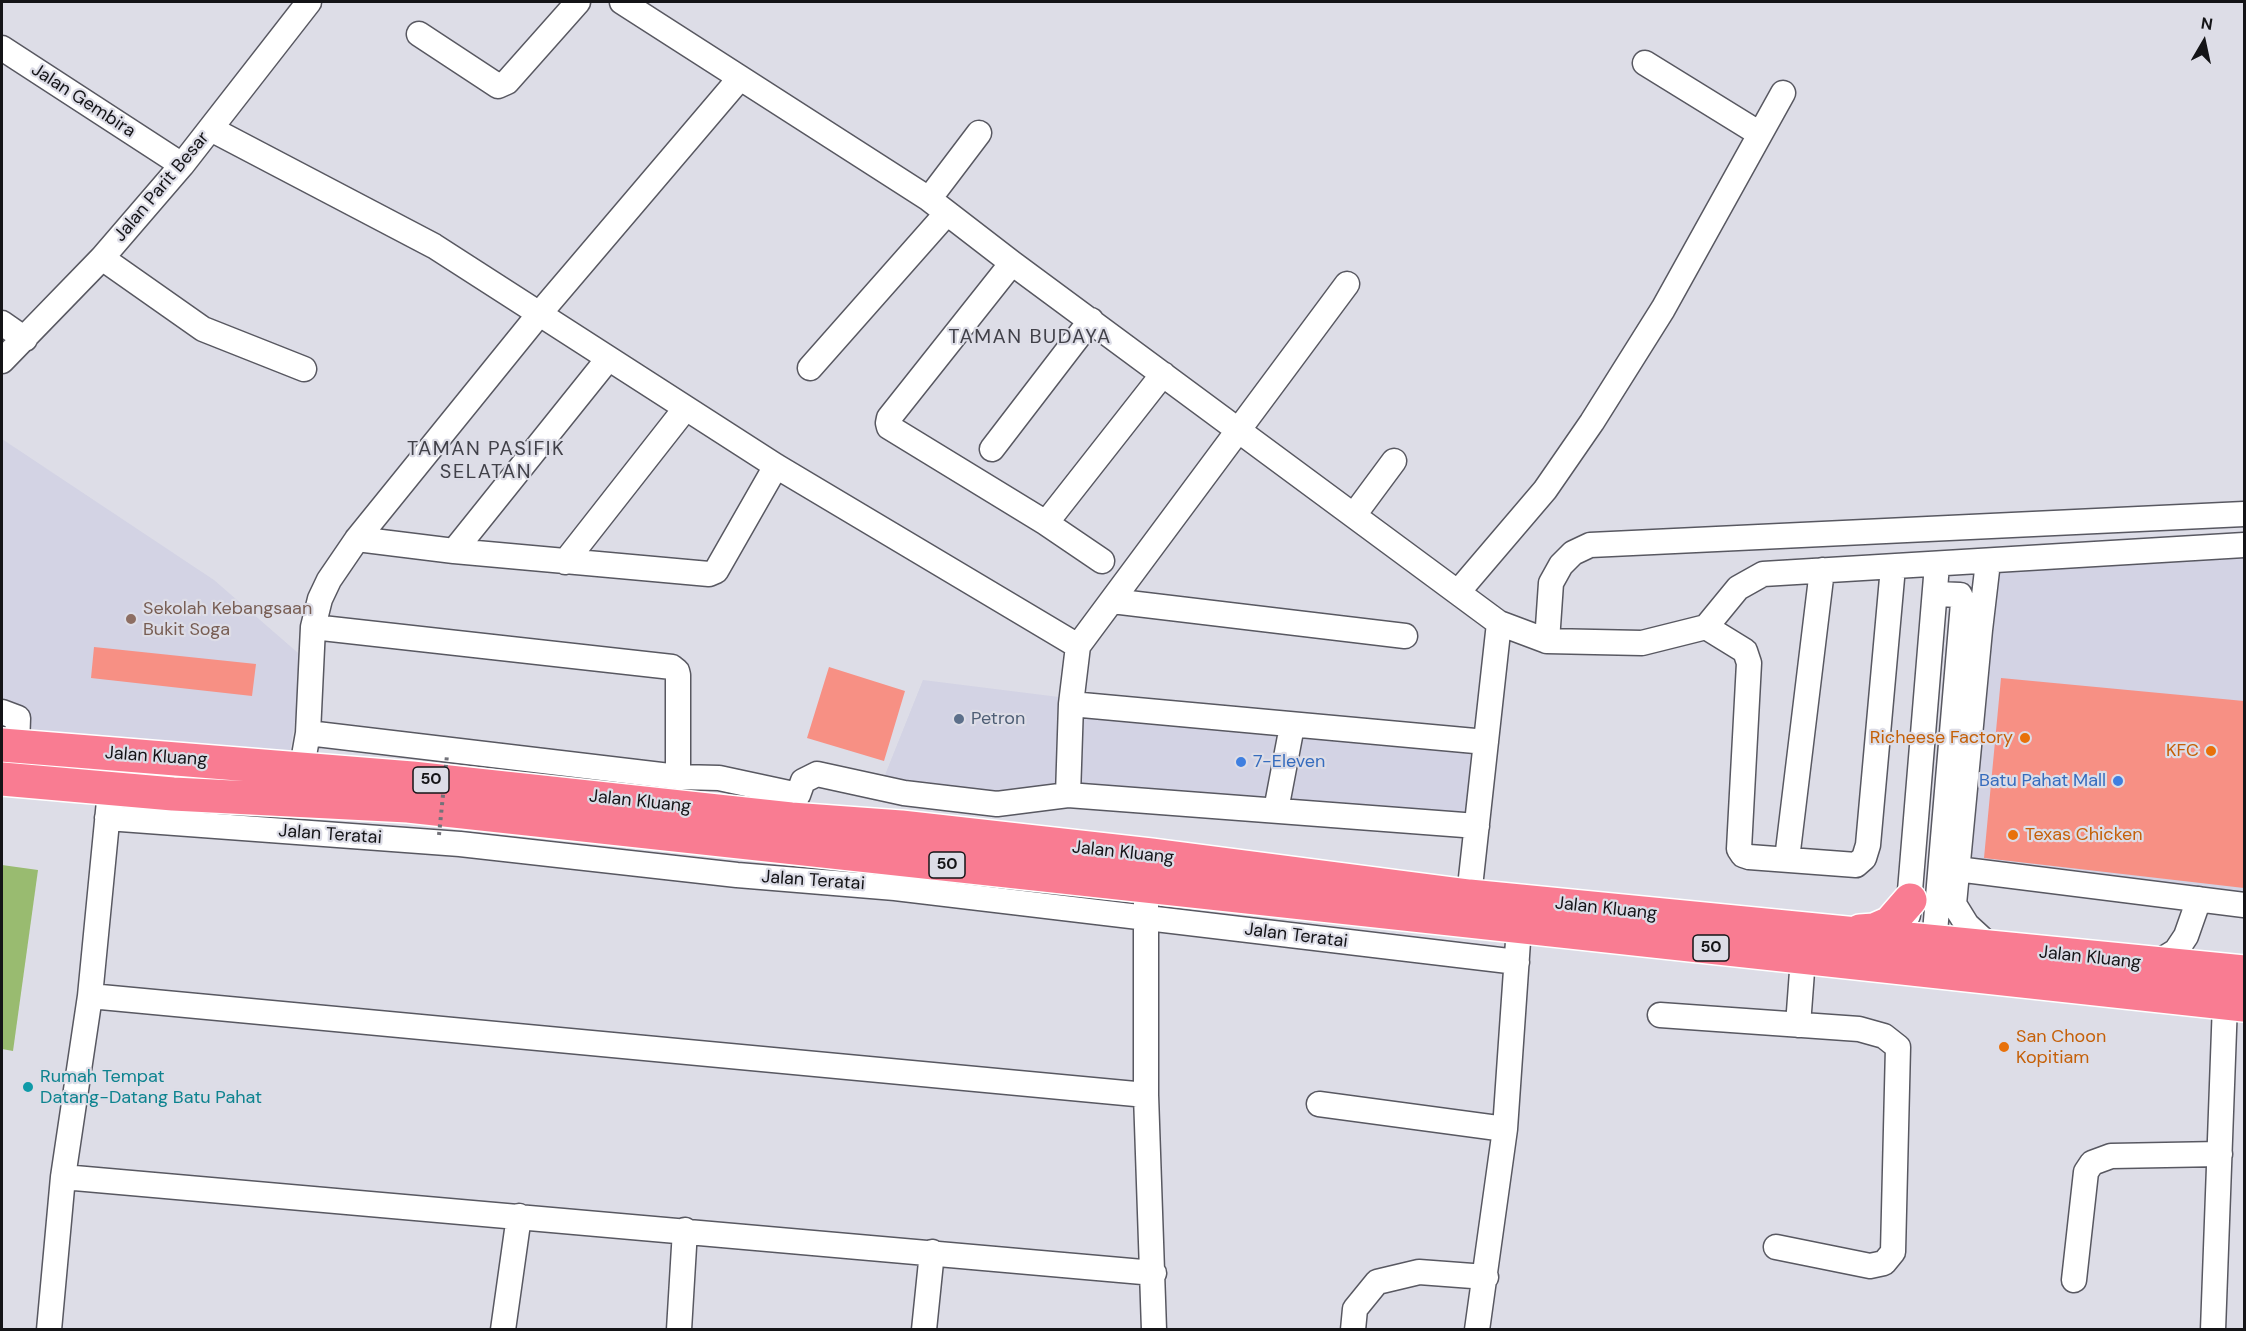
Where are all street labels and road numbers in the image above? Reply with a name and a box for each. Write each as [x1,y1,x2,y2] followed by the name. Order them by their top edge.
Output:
[27,59,139,143] street label: Jalan Gembira
[110,128,214,246] street label: Jalan Parit Besar
[104,743,208,771] street label: Jalan Kluang
[413,767,449,793] road number: 50
[588,786,692,818] street label: Jalan Kluang
[277,821,383,849] street label: Jalan Teratai
[1071,837,1175,869] street label: Jalan Kluang
[929,852,965,878] road number: 50
[760,867,866,895] street label: Jalan Teratai
[1554,893,1658,925] street label: Jalan Kluang
[1243,919,1349,953] street label: Jalan Teratai
[1693,935,1729,961] road number: 50
[2038,942,2142,974] street label: Jalan Kluang

